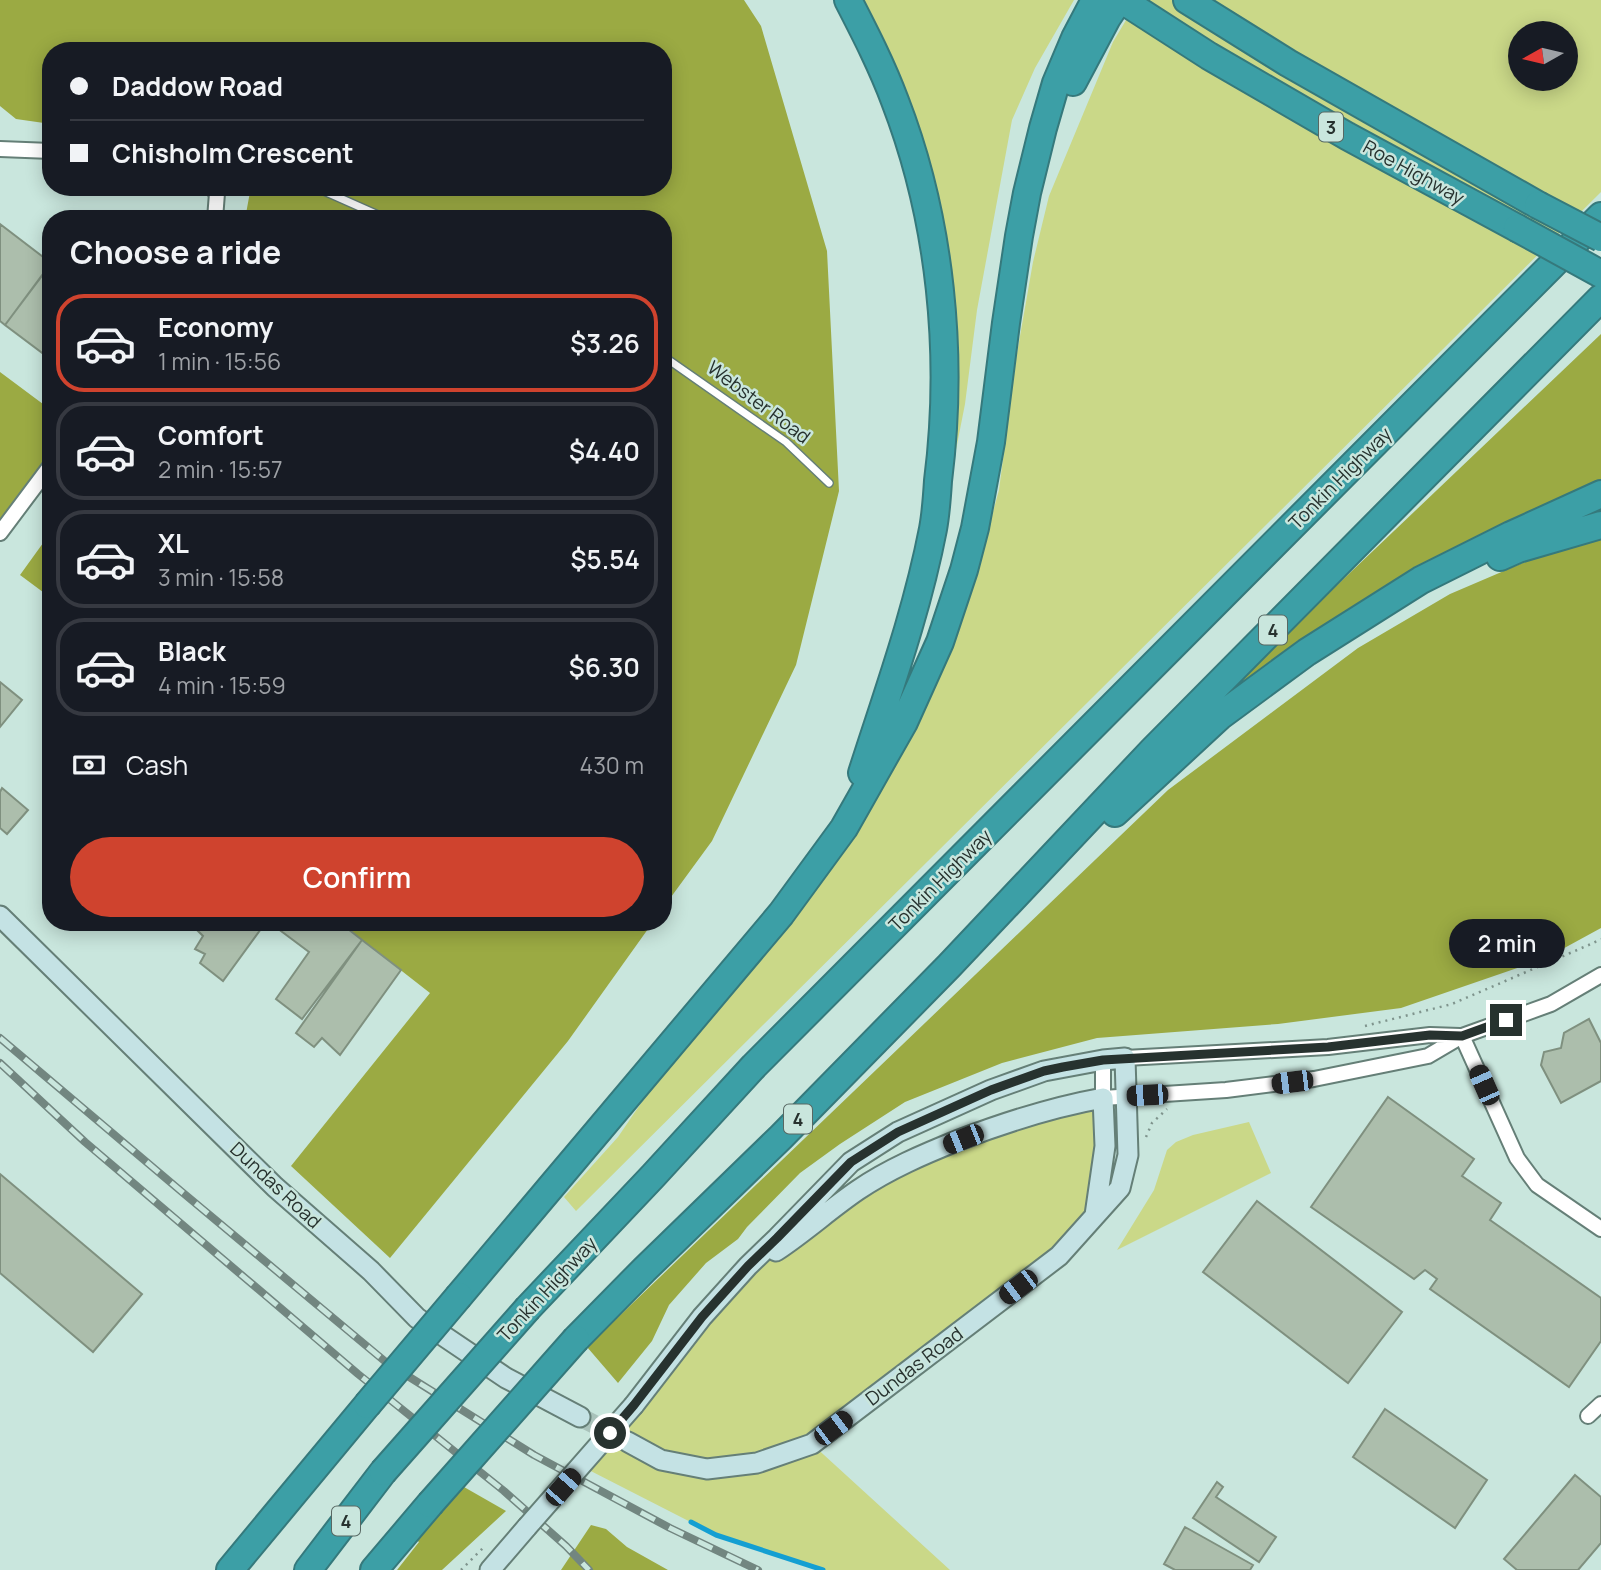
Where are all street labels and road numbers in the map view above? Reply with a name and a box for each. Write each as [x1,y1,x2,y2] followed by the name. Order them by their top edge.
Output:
[1319,112,1343,142] road number: 3
[1359,133,1469,211] street label: Roe Highway
[702,355,816,449] street label: Webster Road
[1283,421,1397,535] street label: Tonkin Highway
[1259,616,1287,644] road number: 4
[883,823,997,937] street label: Tonkin Highway
[784,1104,812,1134] road number: 4
[225,1136,327,1234] street label: Dundas Road
[491,1231,603,1347] street label: Tonkin Highway
[860,1321,968,1411] street label: Dundas Road
[332,1506,360,1536] road number: 4

